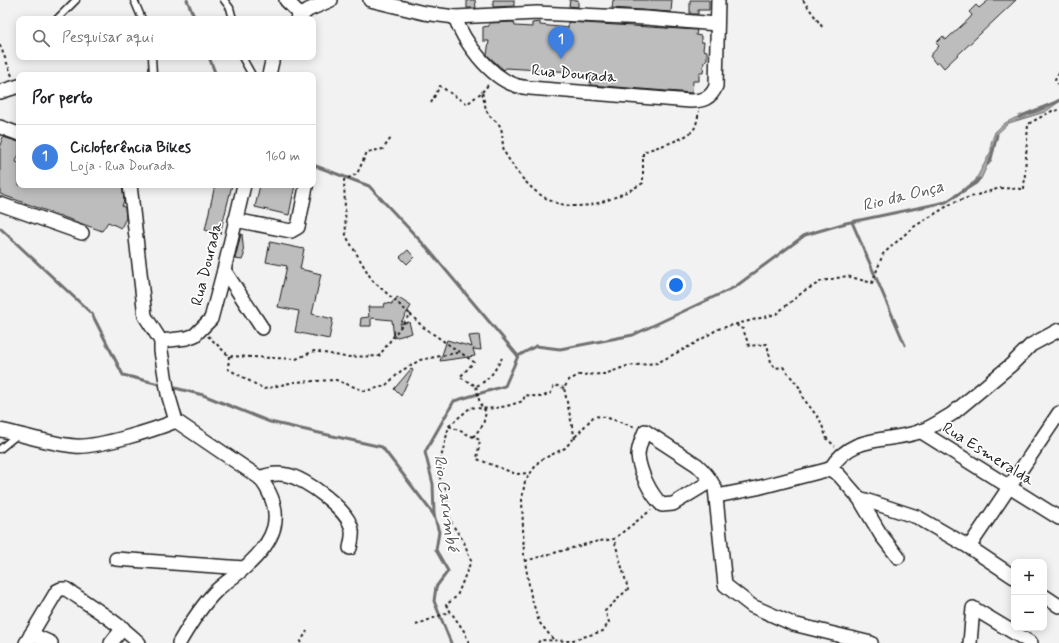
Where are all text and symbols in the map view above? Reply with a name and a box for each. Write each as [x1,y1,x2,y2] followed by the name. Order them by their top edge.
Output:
[16,16,316,60] search box
[548,26,574,59] pin: 1
[30,27,52,49] icon: search
[62,28,154,48] text: Pesquisar aqui
[530,60,618,88] street label: Rua Dourada
[32,87,93,109] text: Por perto
[70,138,191,158] text: Cicloferência Bikes
[42,148,48,165] text: 1
[265,148,300,165] text: 160 m
[70,158,174,175] text: Loja · Rua Dourada
[860,175,946,217] water label: Rio da Onça
[186,220,228,308] street label: Rua Dourada
[666,275,686,295] your location
[938,417,1038,491] street label: Rua Esmeralda
[428,454,464,555] water label: Rio Carumbé
[1011,559,1047,631] map controls
[1011,559,1047,595] button: +
[1011,595,1047,631] button: −

